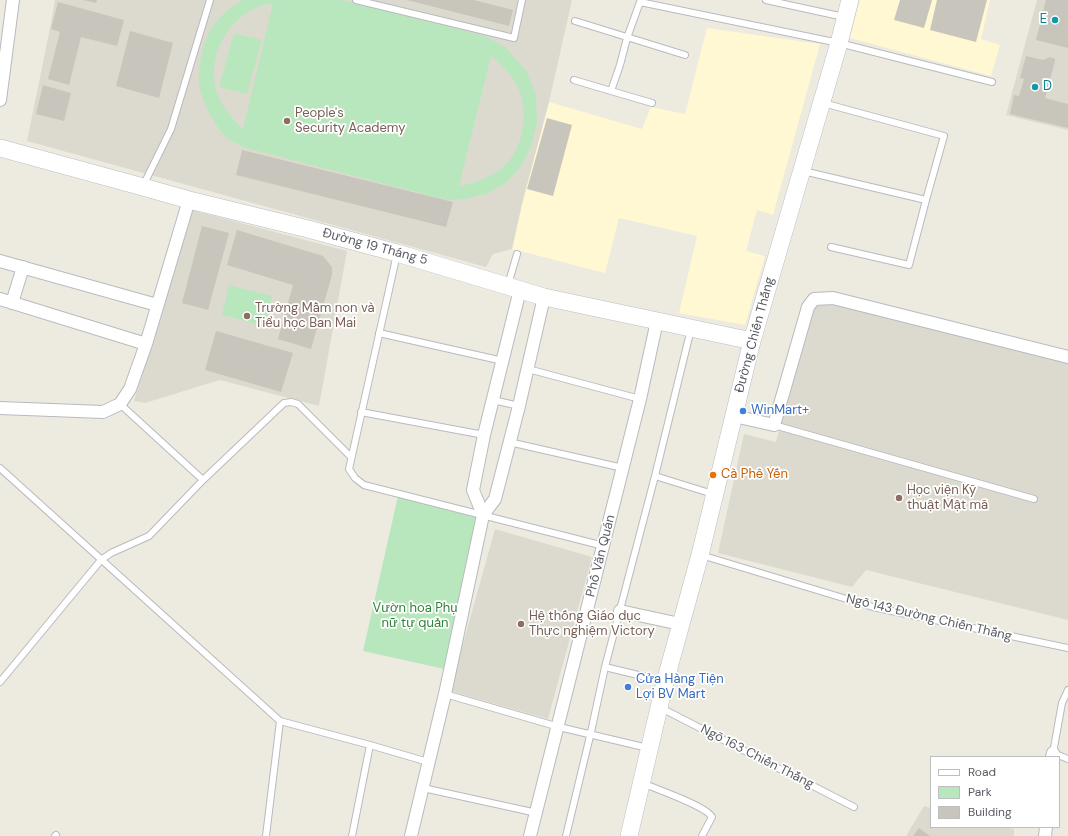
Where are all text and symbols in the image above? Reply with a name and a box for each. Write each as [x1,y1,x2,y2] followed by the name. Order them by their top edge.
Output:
[1040,12,1047,28] place label: E
[1050,15,1060,25] marker: E
[1043,79,1052,95] place label: D
[1030,82,1040,92] marker: D
[295,106,405,137] place label: People's Security Academy
[282,116,292,126] marker: People's Security Academy
[321,225,429,269] street label: Đường 19 Tháng 5
[732,275,778,395] street label: Đường Chiến Thắng
[255,301,374,332] place label: Trường Mầm non và Tiểu học Ban Mai
[242,311,252,321] marker: Trường Mầm non và Tiểu học Ban Mai
[751,403,809,419] place label: WinMart+
[738,406,748,416] marker: WinMart+
[721,467,788,483] place label: Cà Phê Yến
[708,470,718,480] marker: Cà Phê Yến
[907,483,988,514] place label: Học viện Kỹ thuật Mật mã
[894,493,904,503] marker: Học viện Kỹ thuật Mật mã
[583,513,619,599] street label: Phố Văn Quán
[845,591,1013,645] street label: Ngõ 143 Đường Chiến Thắng
[373,601,457,632] park label: Vườn hoa Phụ nữ tự quản
[529,609,655,640] place label: Hệ thống Giáo dục Thực nghiệm Victory
[516,619,526,629] marker: Hệ thống Giáo dục Thực nghiệm Victory
[636,672,724,703] place label: Cửa Hàng Tiện Lợi BV Mart
[623,682,633,692] marker: Cửa Hàng Tiện Lợi BV Mart
[698,722,816,792] street label: Ngõ 163 Chiến Thắng
[930,756,1060,828] legend
[968,764,996,780] text: Road
[968,784,992,800] text: Park
[968,804,1012,820] text: Building

